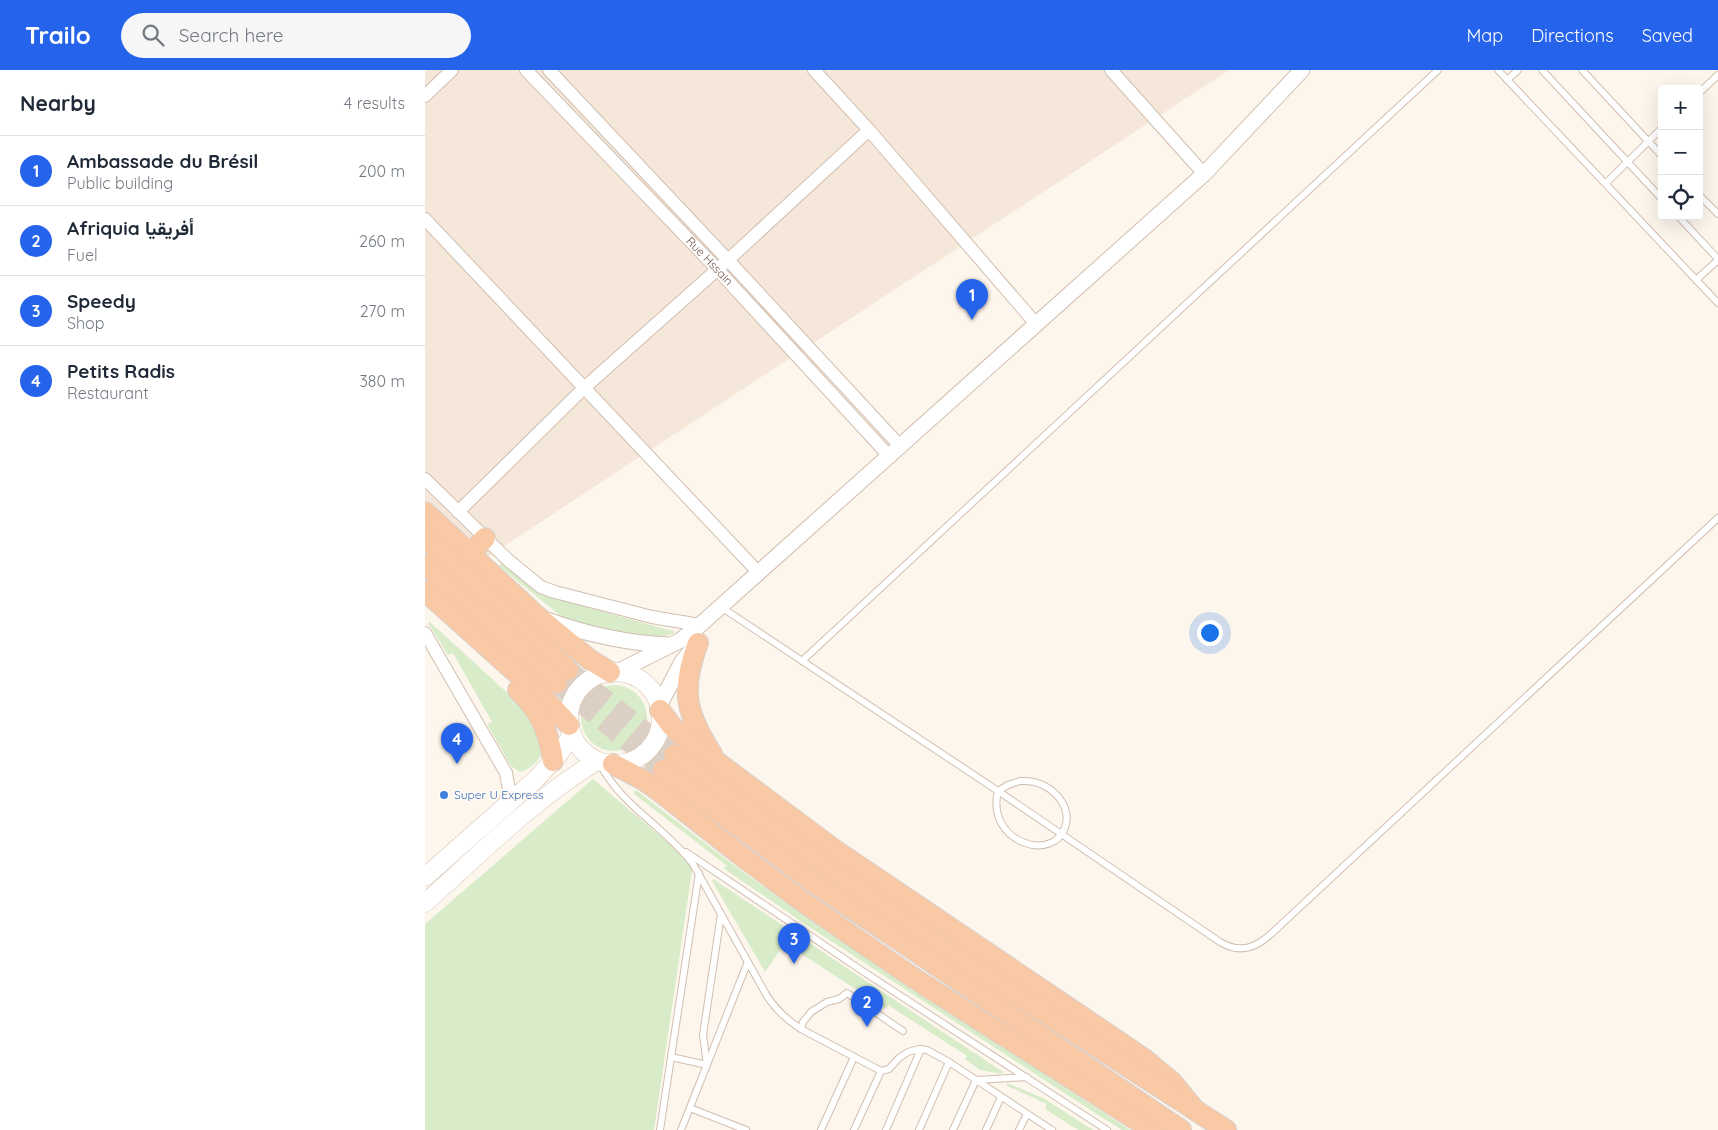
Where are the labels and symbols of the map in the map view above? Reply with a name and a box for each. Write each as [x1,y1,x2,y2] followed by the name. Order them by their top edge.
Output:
[683,233,736,288] street label: Rue Hssain
[956,279,988,320] pin: 1
[1197,620,1223,646] your location
[441,723,473,764] pin: 4
[454,787,544,802] place label: Super U Express
[438,789,450,801] marker: Super U Express
[778,923,810,964] pin: 3
[851,986,883,1027] pin: 2

